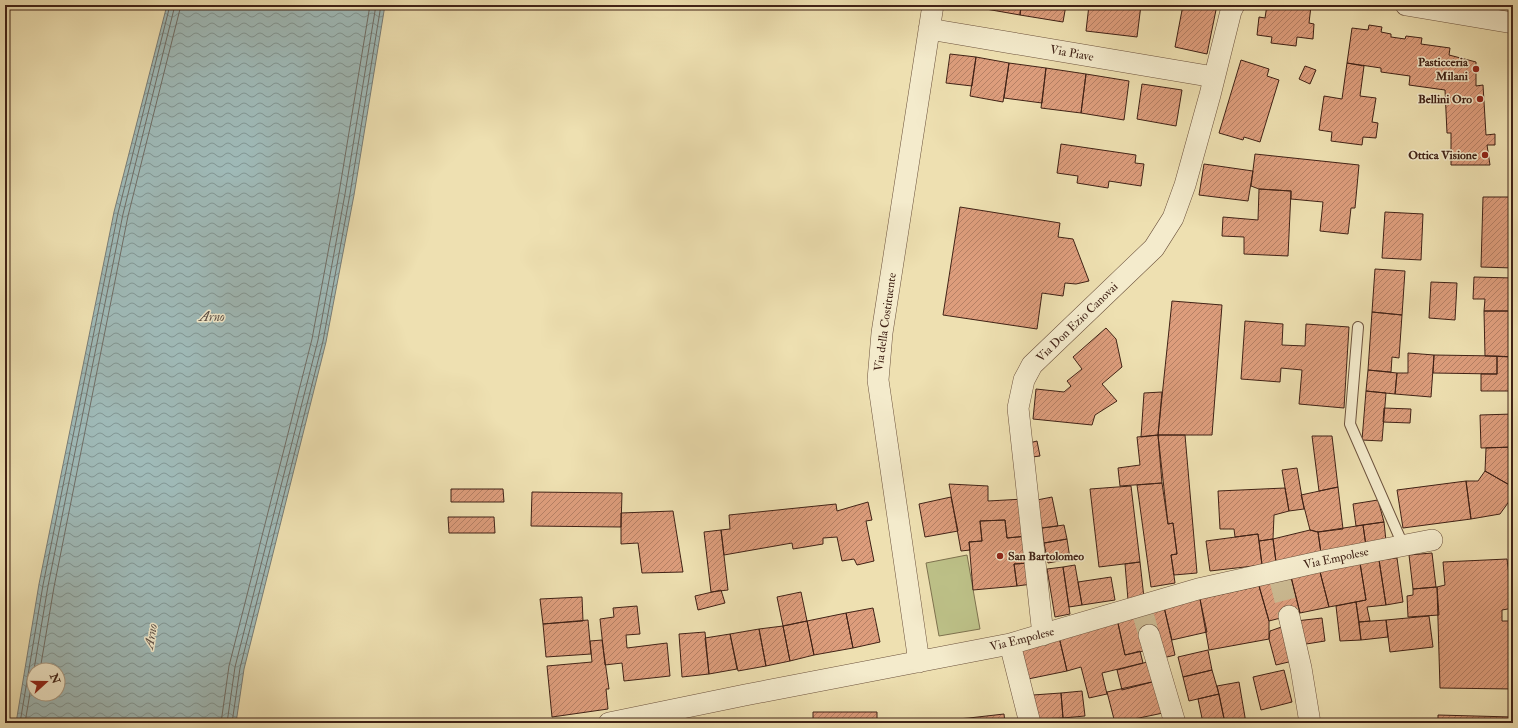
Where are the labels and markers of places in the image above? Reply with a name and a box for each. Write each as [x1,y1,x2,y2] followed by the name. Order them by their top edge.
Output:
[1418,55,1469,84] place label: Pasticceria Milani
[1471,64,1481,74] marker: Pasticceria Milani
[1418,92,1472,107] place label: Bellini Oro
[1475,94,1485,104] marker: Bellini Oro
[1408,148,1478,163] place label: Ottica Visione
[1480,150,1490,160] marker: Ottica Visione
[1008,549,1084,564] place label: San Bartolomeo
[995,551,1005,561] marker: San Bartolomeo

